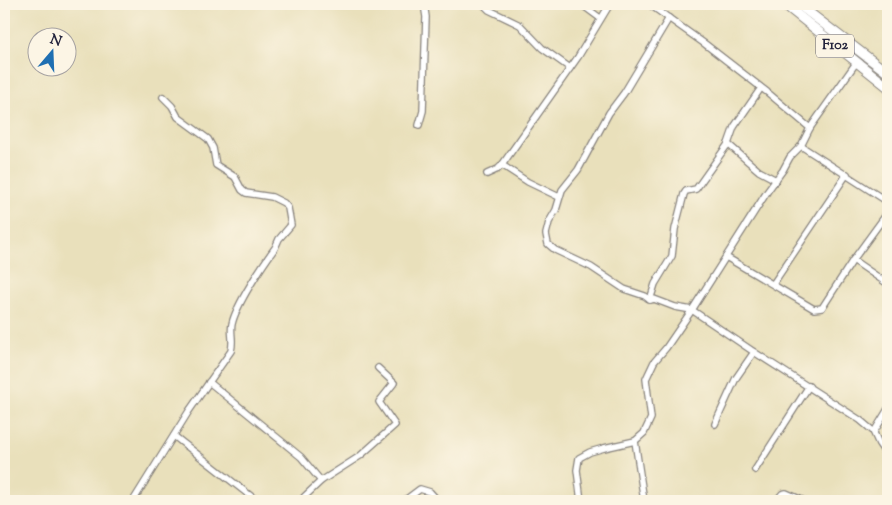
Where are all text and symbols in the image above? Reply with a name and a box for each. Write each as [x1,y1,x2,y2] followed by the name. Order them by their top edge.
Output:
[28,28,78,78] north arrow
[47,30,64,53] text: N
[816,34,854,58] road number: F102

